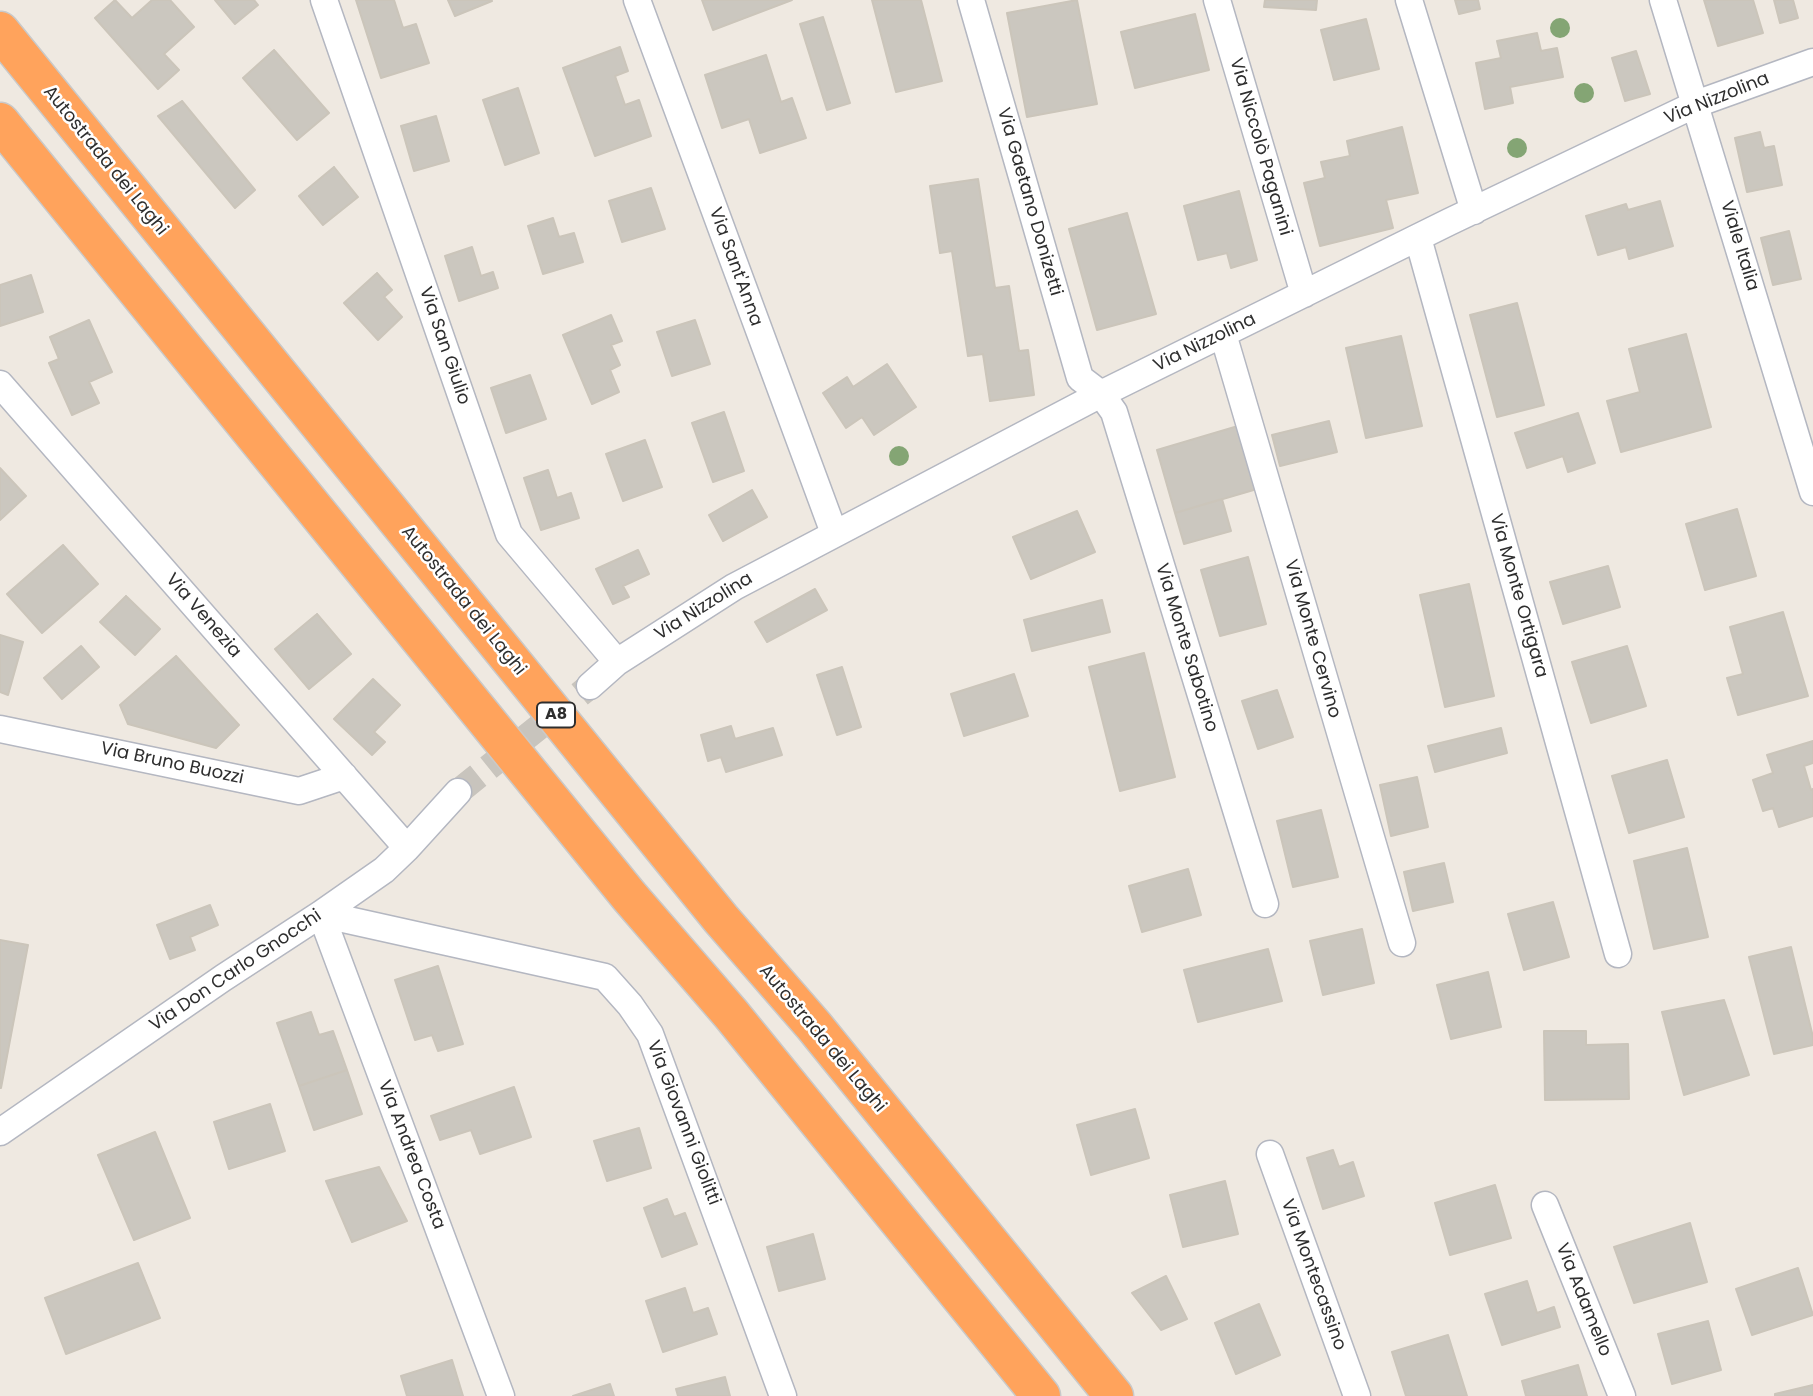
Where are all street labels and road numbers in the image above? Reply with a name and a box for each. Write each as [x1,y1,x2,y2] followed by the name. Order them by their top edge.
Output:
[1224,56,1296,238] street label: Via Niccolò Paganini
[1661,68,1773,130] street label: Via Nizzolina
[38,82,172,240] street label: Autostrada dei Laghi
[992,106,1066,298] street label: Via Gaetano Donizetti
[1715,198,1763,294] street label: Viale Italia
[704,205,766,329] street label: Via Sant'Anna
[414,284,474,408] street label: Via San Giulio
[1150,309,1260,377] street label: Via Nizzolina
[1484,511,1552,681] street label: Via Monte Ortigara
[396,522,530,680] street label: Autostrada dei Laghi
[1279,557,1345,721] street label: Via Monte Cervino
[1150,561,1222,735] street label: Via Monte Sabotino
[651,568,757,646] street label: Via Nizzolina
[161,570,245,662] street label: Via Venezia
[537,702,575,728] road number: A8
[99,738,245,790] street label: Via Bruno Buozzi
[146,905,326,1037] street label: Via Don Carlo Gnocchi
[754,961,890,1117] street label: Autostrada dei Laghi
[642,1038,724,1208] street label: Via Giovanni Giolitti
[373,1077,449,1233] street label: Via Andrea Costa
[1276,1197,1350,1353] street label: Via Montecassino
[1550,1240,1616,1360] street label: Via Adamello

